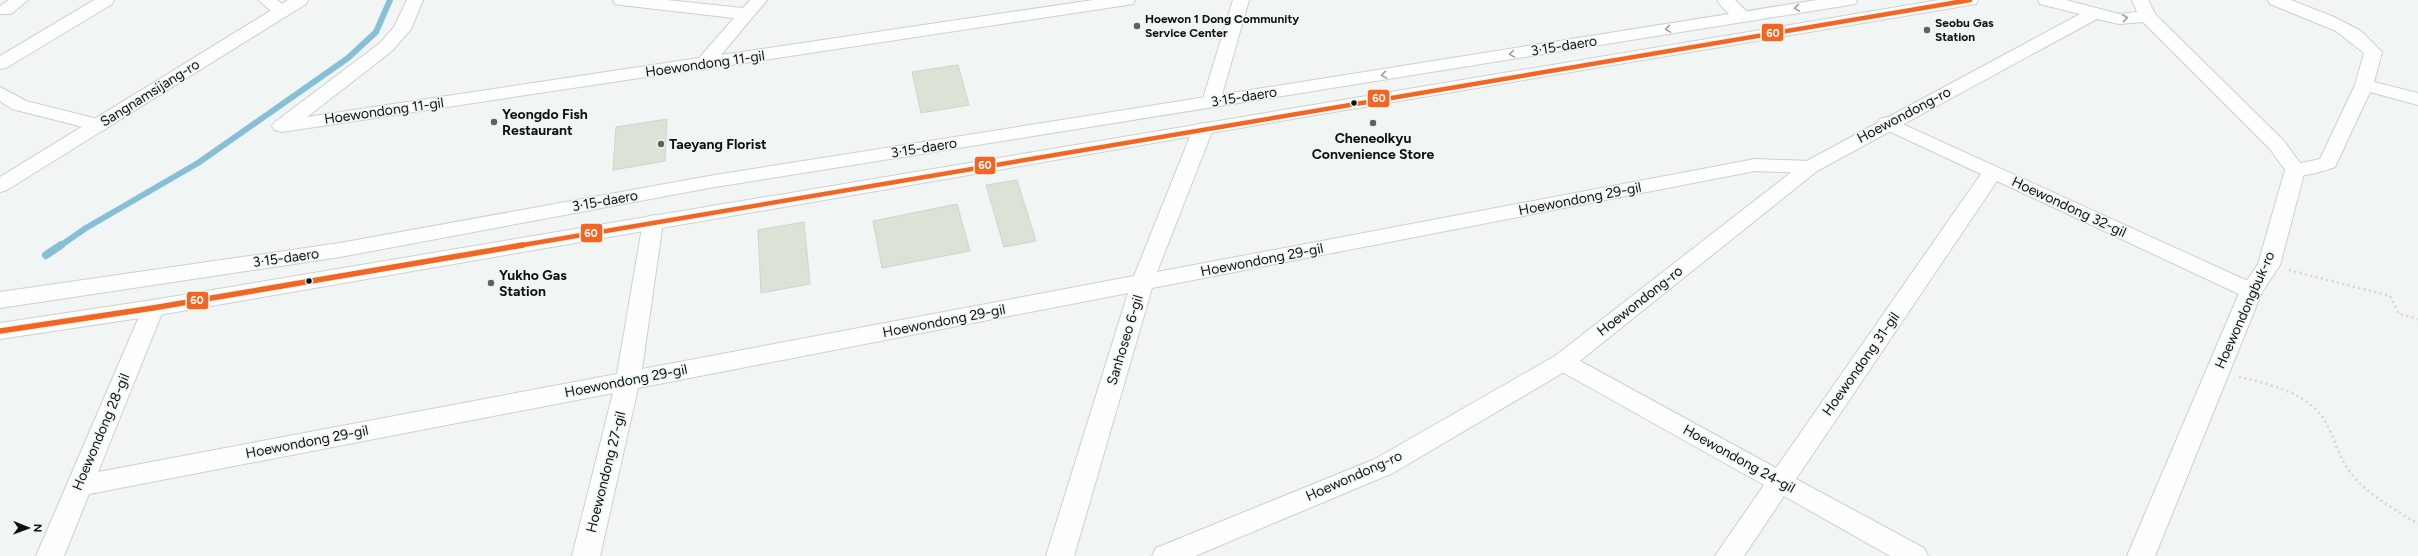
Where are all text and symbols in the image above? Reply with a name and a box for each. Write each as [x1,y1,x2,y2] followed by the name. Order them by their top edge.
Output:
[1794,4,1800,12] one-way arrow
[1145,12,1299,40] place label: Hoewon 1 Dong Community Service Center
[2122,14,2128,23] one-way arrow
[1935,16,1994,44] place label: Seobu Gas Station
[1132,21,1142,31] marker: Hoewon 1 Dong Community Service Center
[1761,23,1784,42] line badge: 60
[1665,24,1672,33] one-way arrow
[1922,25,1932,35] marker: Seobu Gas Station
[1766,27,1780,40] text: 60
[1530,32,1598,60] street label: 3·15-daero
[644,47,766,81] street label: Hoewondong 11-gil
[1509,49,1515,58] one-way arrow
[97,56,203,130] street label: Sangnamsijang-ro
[1381,70,1387,78] one-way arrow
[1210,83,1278,111] street label: 3·15-daero
[1854,83,1954,147] street label: Hoewondong-ro
[1367,89,1390,108] line badge: 60
[1372,92,1386,105] text: 60
[323,94,445,128] street label: Hoewondong 11-gil
[1349,98,1359,108] unlabelled marker
[502,106,588,139] place label: Yeongdo Fish Restaurant
[489,117,499,127] marker: Yeongdo Fish Restaurant
[1368,118,1378,128] marker: Cheneolkyu Convenience Store
[1312,130,1435,163] place label: Cheneolkyu Convenience Store
[890,134,958,162] street label: 3·15-daero
[669,136,767,153] place label: Taeyang Florist
[656,139,666,149] marker: Taeyang Florist
[974,156,996,175] line badge: 60
[978,159,992,172] text: 60
[2009,173,2129,241] street label: Hoewondong 32-gil
[1517,179,1643,219] street label: Hoewondong 29-gil
[571,187,639,215] street label: 3·15-daero
[580,223,603,243] line badge: 60
[584,227,598,240] text: 60
[1199,240,1325,280] street label: Hoewondong 29-gil
[252,245,320,271] street label: 3·15-daero
[2211,249,2279,371] street label: Hoewondongbuk-ro
[1594,262,1686,340] street label: Hoewondong-ro
[499,267,567,300] place label: Yukho Gas Station
[304,276,314,286] unlabelled marker
[486,278,496,288] marker: Yukho Gas Station
[186,291,209,310] line badge: 60
[1103,293,1147,387] street label: Sanhoseo 6-gil
[190,294,204,307] text: 60
[881,301,1007,341] street label: Hoewondong 29-gil
[1819,309,1903,419] street label: Hoewondong 31-gil
[563,361,689,401] street label: Hoewondong 29-gil
[69,371,133,493] street label: Hoewondong 28-gil
[583,410,629,534] street label: Hoewondong 27-gil
[1680,421,1798,497] street label: Hoewondong 24-gil
[244,422,370,462] street label: Hoewondong 29-gil
[1303,447,1405,505] street label: Hoewondong-ro
[8,508,48,548] north arrow
[31,524,44,533] text: N

